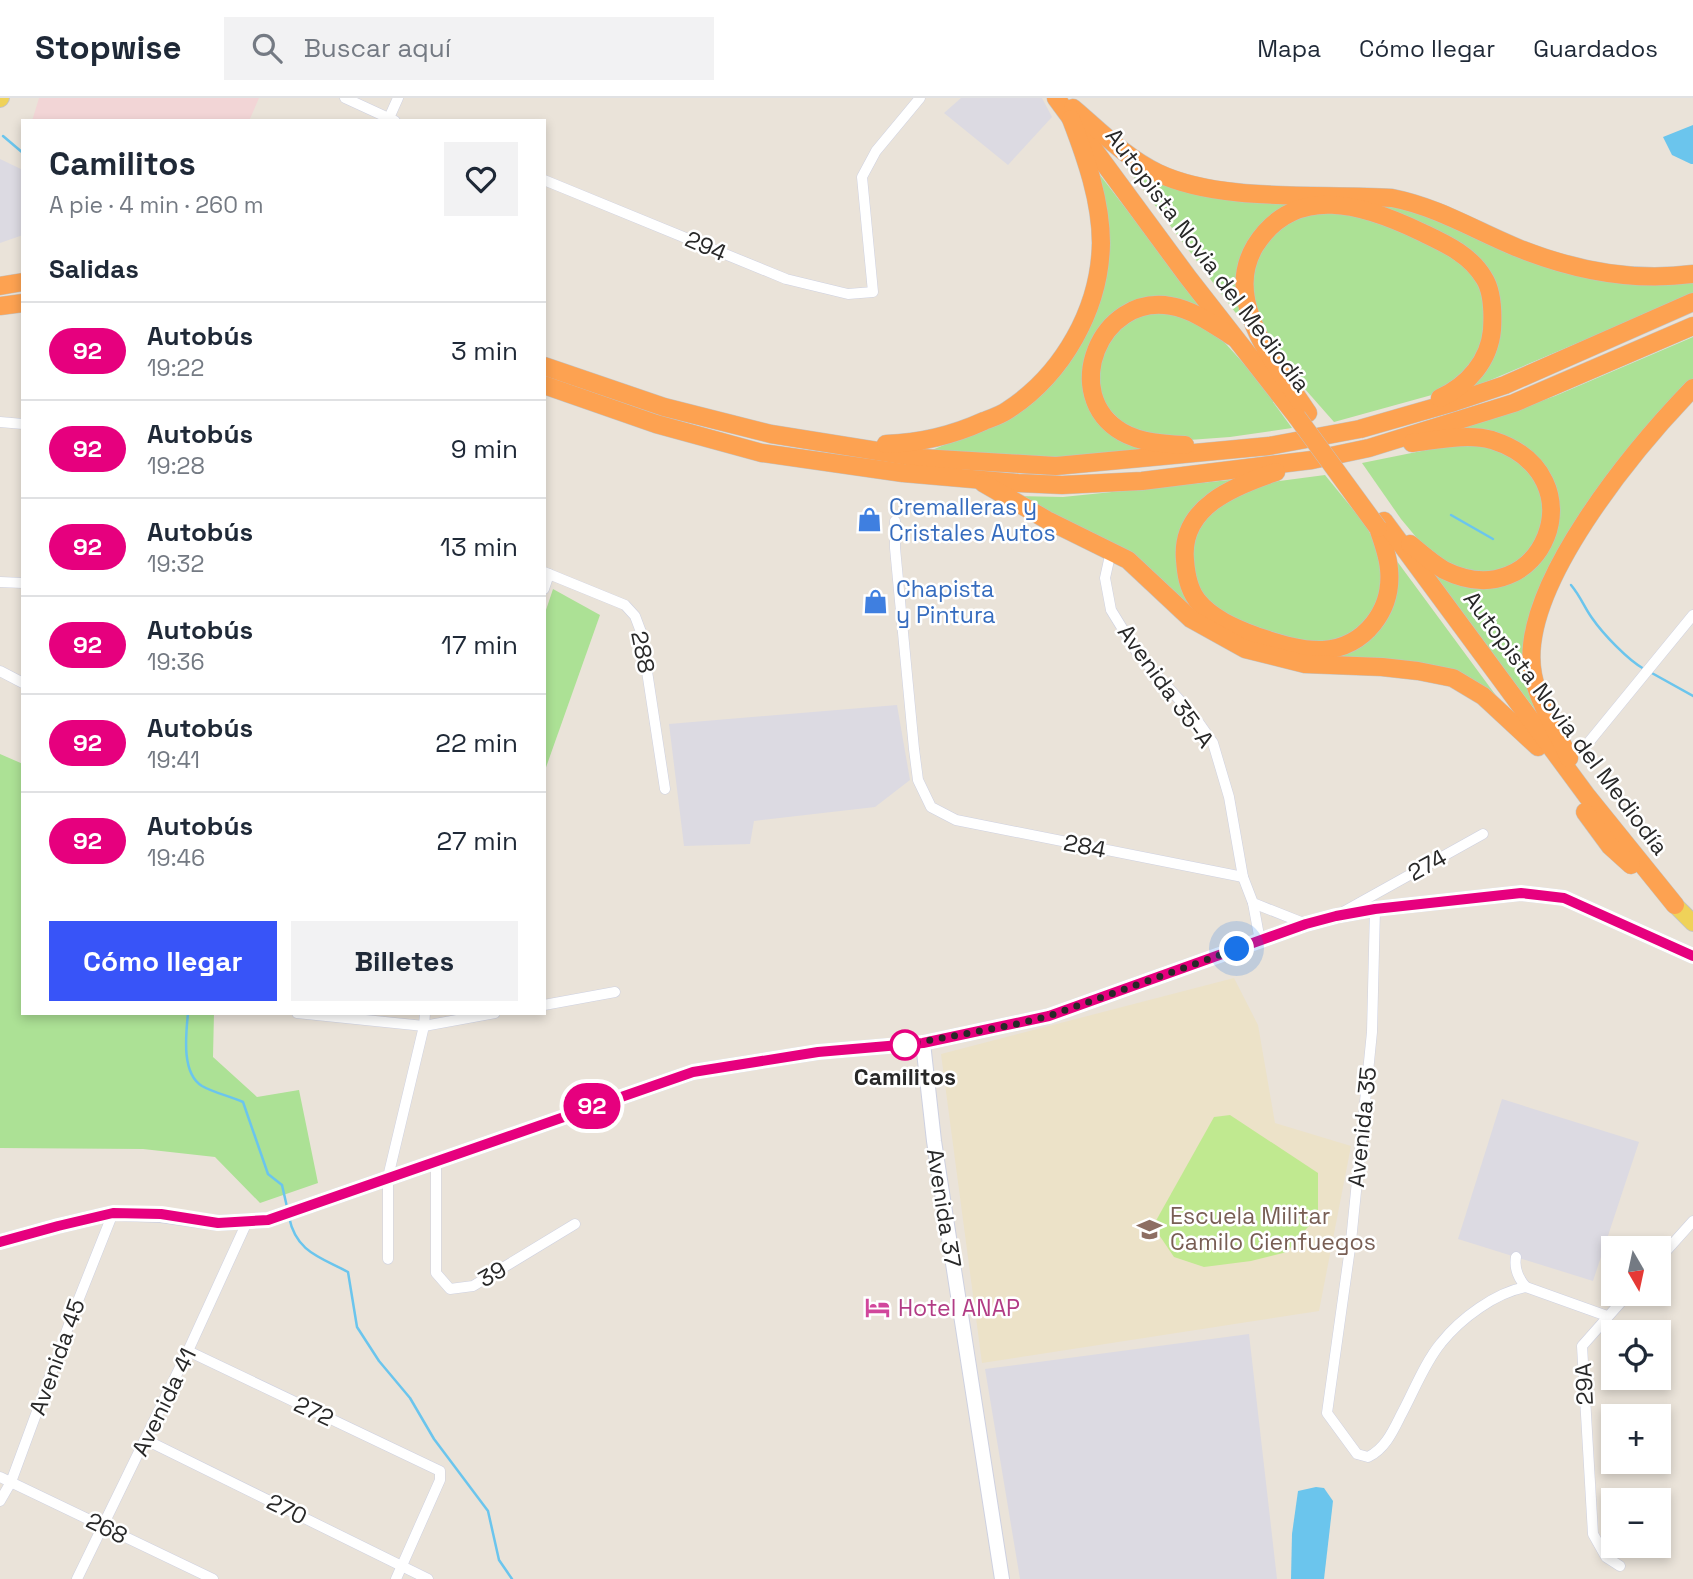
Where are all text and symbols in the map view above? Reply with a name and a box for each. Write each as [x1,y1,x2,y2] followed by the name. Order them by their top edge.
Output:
[224,17,714,80] search box
[35,27,182,69] text: Stopwise
[248,29,286,67] icon: search
[304,31,451,65] text: Buscar aquí
[1257,33,1321,64] text: Mapa
[1359,33,1495,64] text: Cómo llegar
[1533,33,1658,64] text: Guardados
[1099,122,1317,398] street label: Autopista Novia del Mediodía
[444,142,518,216] button: heart
[49,143,196,185] text: Camilitos
[49,190,264,220] text: A pie · 4 min · 260 m
[681,224,731,268] street label: 294
[49,252,139,286] text: Salidas
[147,319,253,353] text: Autobús
[451,334,518,368] text: 3 min
[73,335,102,366] text: 92
[147,353,204,383] text: 19:22
[147,417,253,451] text: Autobús
[451,432,518,466] text: 9 min
[73,433,102,464] text: 92
[147,451,205,481] text: 19:28
[889,492,1056,548] place label: Cremalleras y Cristales Autos
[855,506,883,534] shop icon: Cremalleras y Cristales Autos
[147,515,253,549] text: Autobús
[440,530,518,564] text: 13 min
[73,531,102,562] text: 92
[147,549,204,579] text: 19:32
[896,574,995,630] place label: Chapista y Pintura
[1457,585,1675,861] street label: Autopista Novia del Mediodía
[862,588,890,616] shop icon: Chapista y Pintura
[147,613,253,647] text: Autobús
[1111,618,1221,754] street label: Avenida 35-A
[441,628,518,662] text: 17 min
[624,628,662,676] street label: 288
[73,629,102,660] text: 92
[147,647,204,677] text: 19:36
[147,711,253,745] text: Autobús
[435,726,518,760] text: 22 min
[73,727,102,758] text: 92
[147,745,200,775] text: 19:41
[147,809,253,843] text: Autobús
[437,824,518,858] text: 27 min
[73,825,102,856] text: 92
[1061,827,1109,865] street label: 284
[1402,842,1452,888] street label: 274
[147,843,205,873] text: 19:46
[49,921,277,1001] button: Cómo llegar
[291,921,518,1001] button: Billetes
[1219,931,1254,966] your location
[890,1030,920,1060] marker: Camilitos
[854,1062,956,1092] place label: Camilitos
[1341,1065,1383,1189] street label: Avenida 35
[560,1083,624,1129] line badge: 92
[577,1090,607,1121] text: 92
[920,1146,968,1270] street label: Avenida 37
[1170,1201,1376,1257] place label: Escuela Militar Camilo Cienfuegos
[1136,1215,1164,1243] school or university icon: Escuela Militar Camilo Cienfuegos
[1601,1236,1671,1306] north arrow
[1601,1236,1671,1558] map controls
[472,1254,512,1294] street label: 39
[898,1293,1020,1323] place label: Hotel ANAP
[864,1294,892,1322] hotel icon: Hotel ANAP
[22,1295,92,1419] street label: Avenida 45
[1601,1320,1671,1390] button: locate
[125,1343,203,1461] street label: Avenida 41
[1568,1362,1600,1406] street label: 29A
[289,1389,339,1433] street label: 272
[1601,1404,1671,1474] button: +
[262,1486,312,1532] street label: 270
[1601,1488,1671,1558] button: −
[81,1505,133,1551] street label: 268

